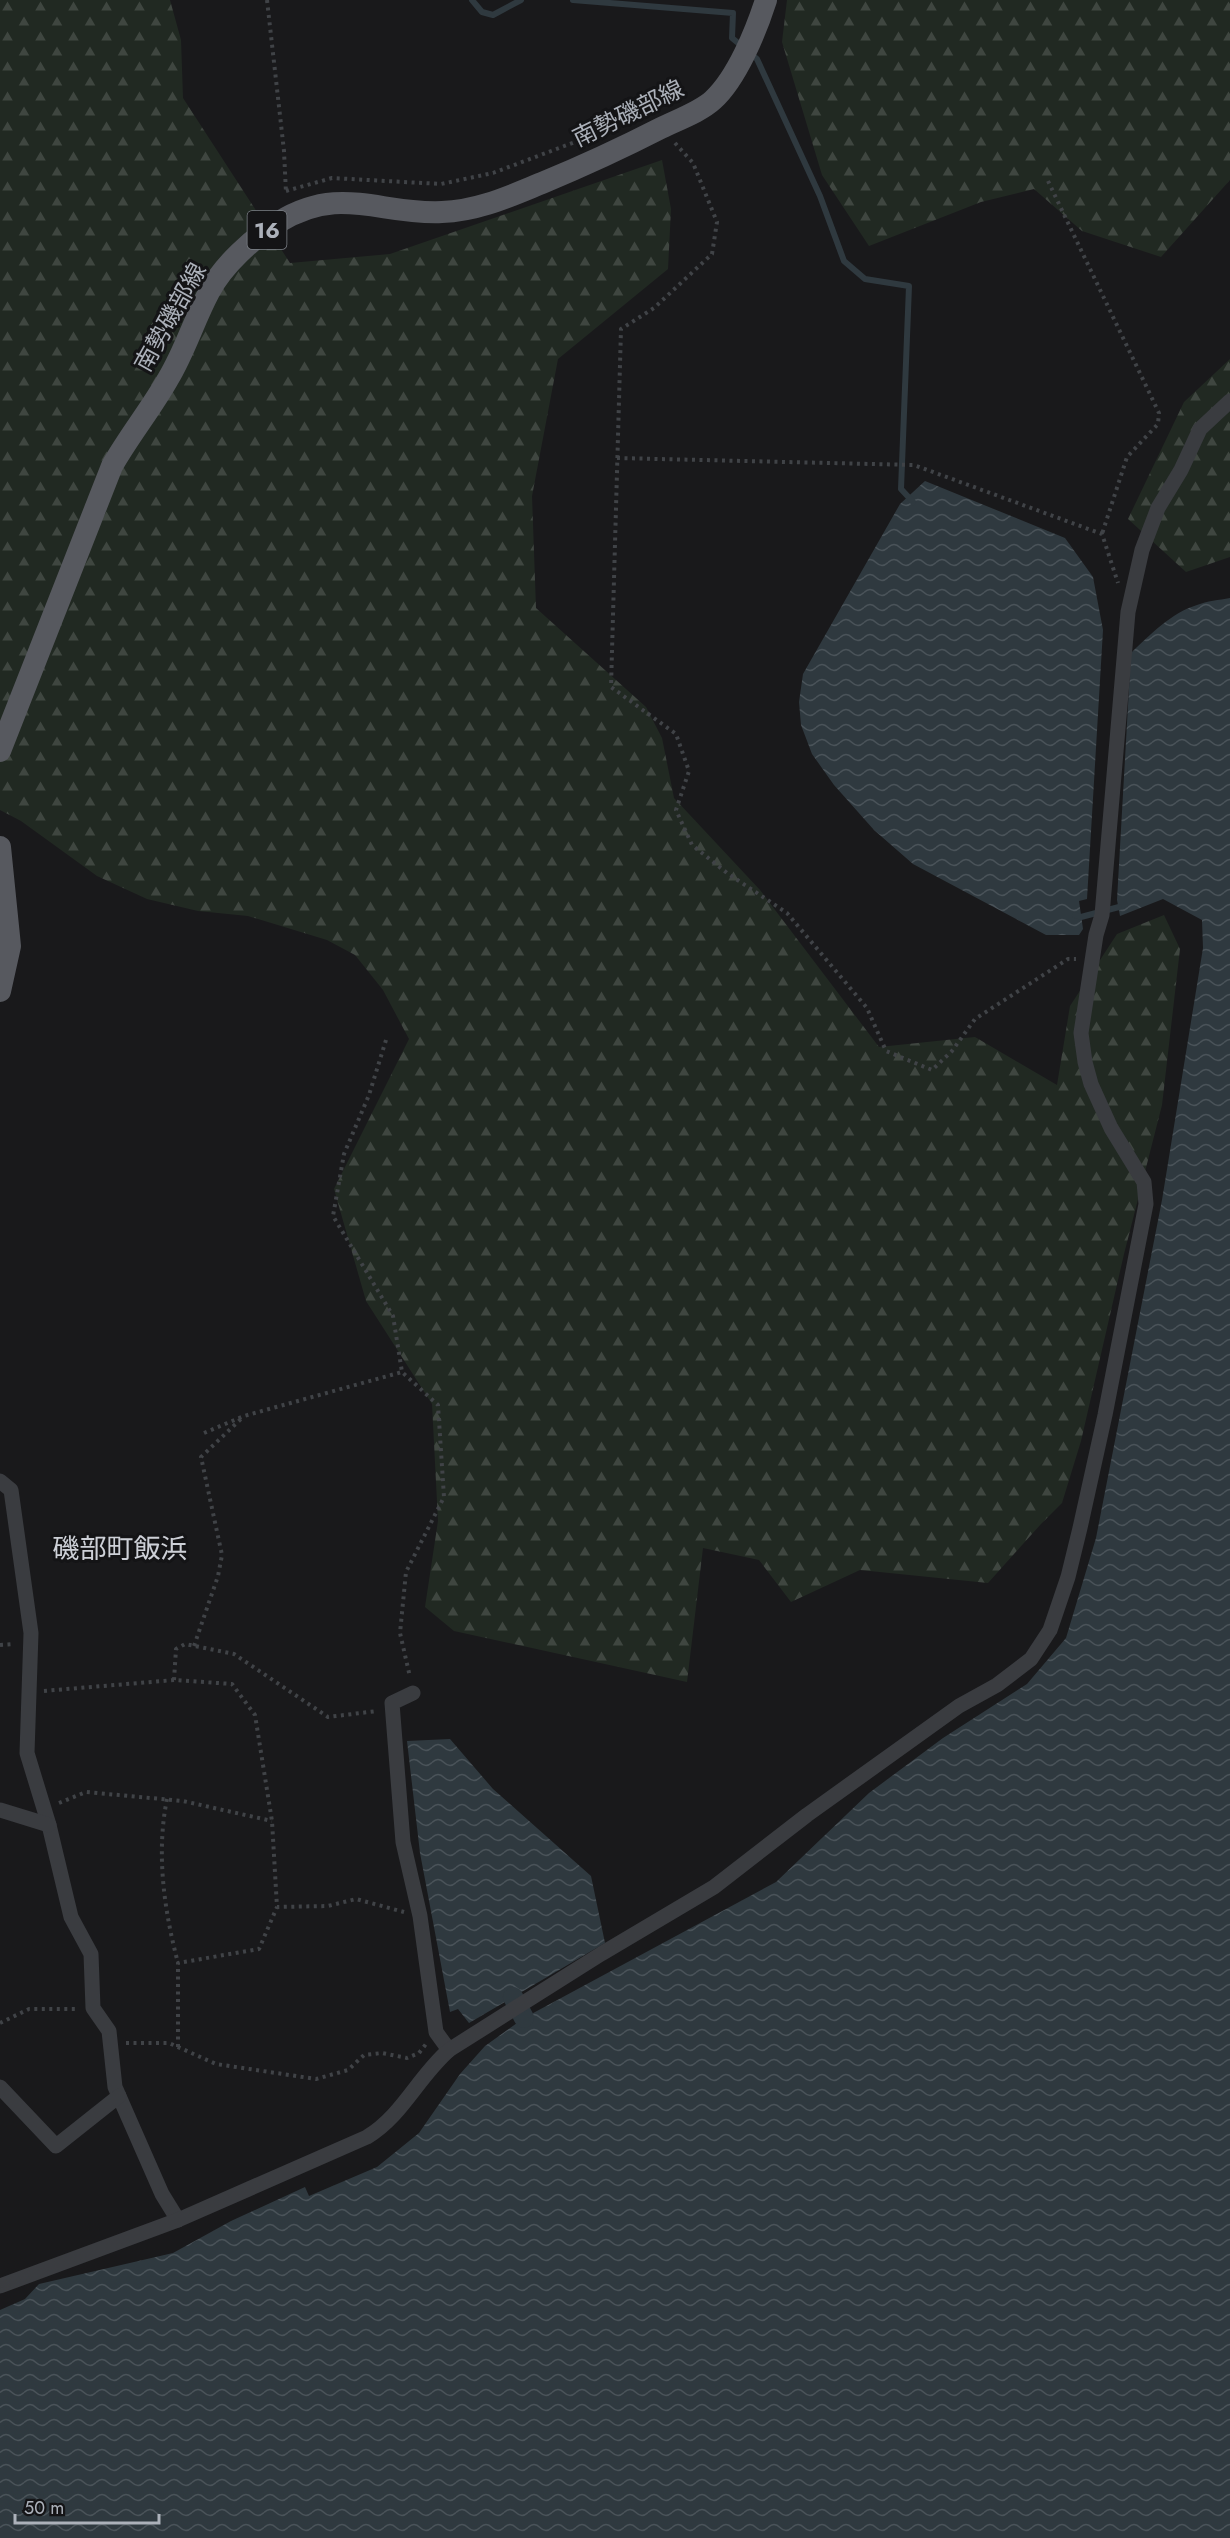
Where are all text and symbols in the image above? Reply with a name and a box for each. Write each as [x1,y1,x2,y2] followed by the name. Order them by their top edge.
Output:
[566,71,690,155] street label: 南勢磯部線
[248,211,286,249] road number: 16
[126,256,214,378] street label: 南勢磯部線
[53,1529,188,1568] district label: 磯部町飯浜
[15,2487,159,2525] scale bar
[24,2495,64,2521] text: 50 m

